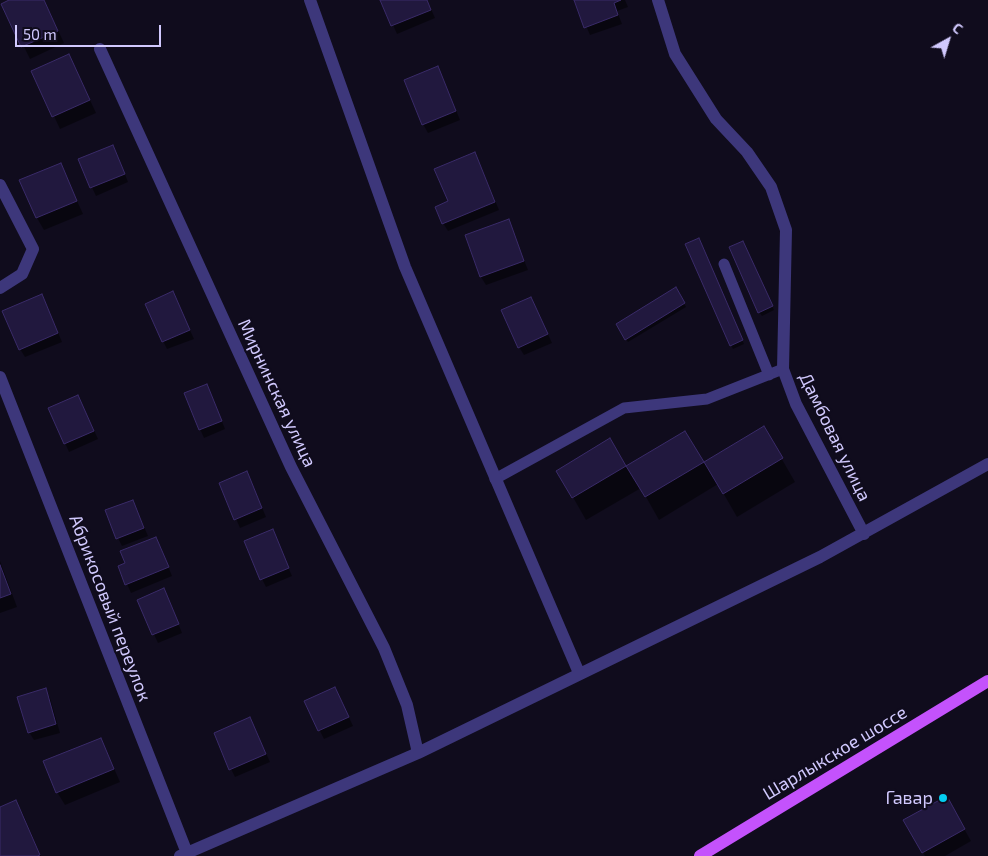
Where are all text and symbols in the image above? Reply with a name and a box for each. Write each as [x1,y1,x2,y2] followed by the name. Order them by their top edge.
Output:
[18,15,164,47] scale bar
[923,15,973,65] north arrow
[949,19,966,37] text: С
[23,25,57,43] text: 50 m
[233,316,321,470] street label: Мирнинская улица
[795,369,875,505] street label: Дамбовая улица
[64,512,156,704] street label: Абрикосовый переулок
[759,701,911,805] street label: Шарлыкское шоссе
[885,787,933,809] place label: Гавар
[937,792,949,804] marker: Гавар

